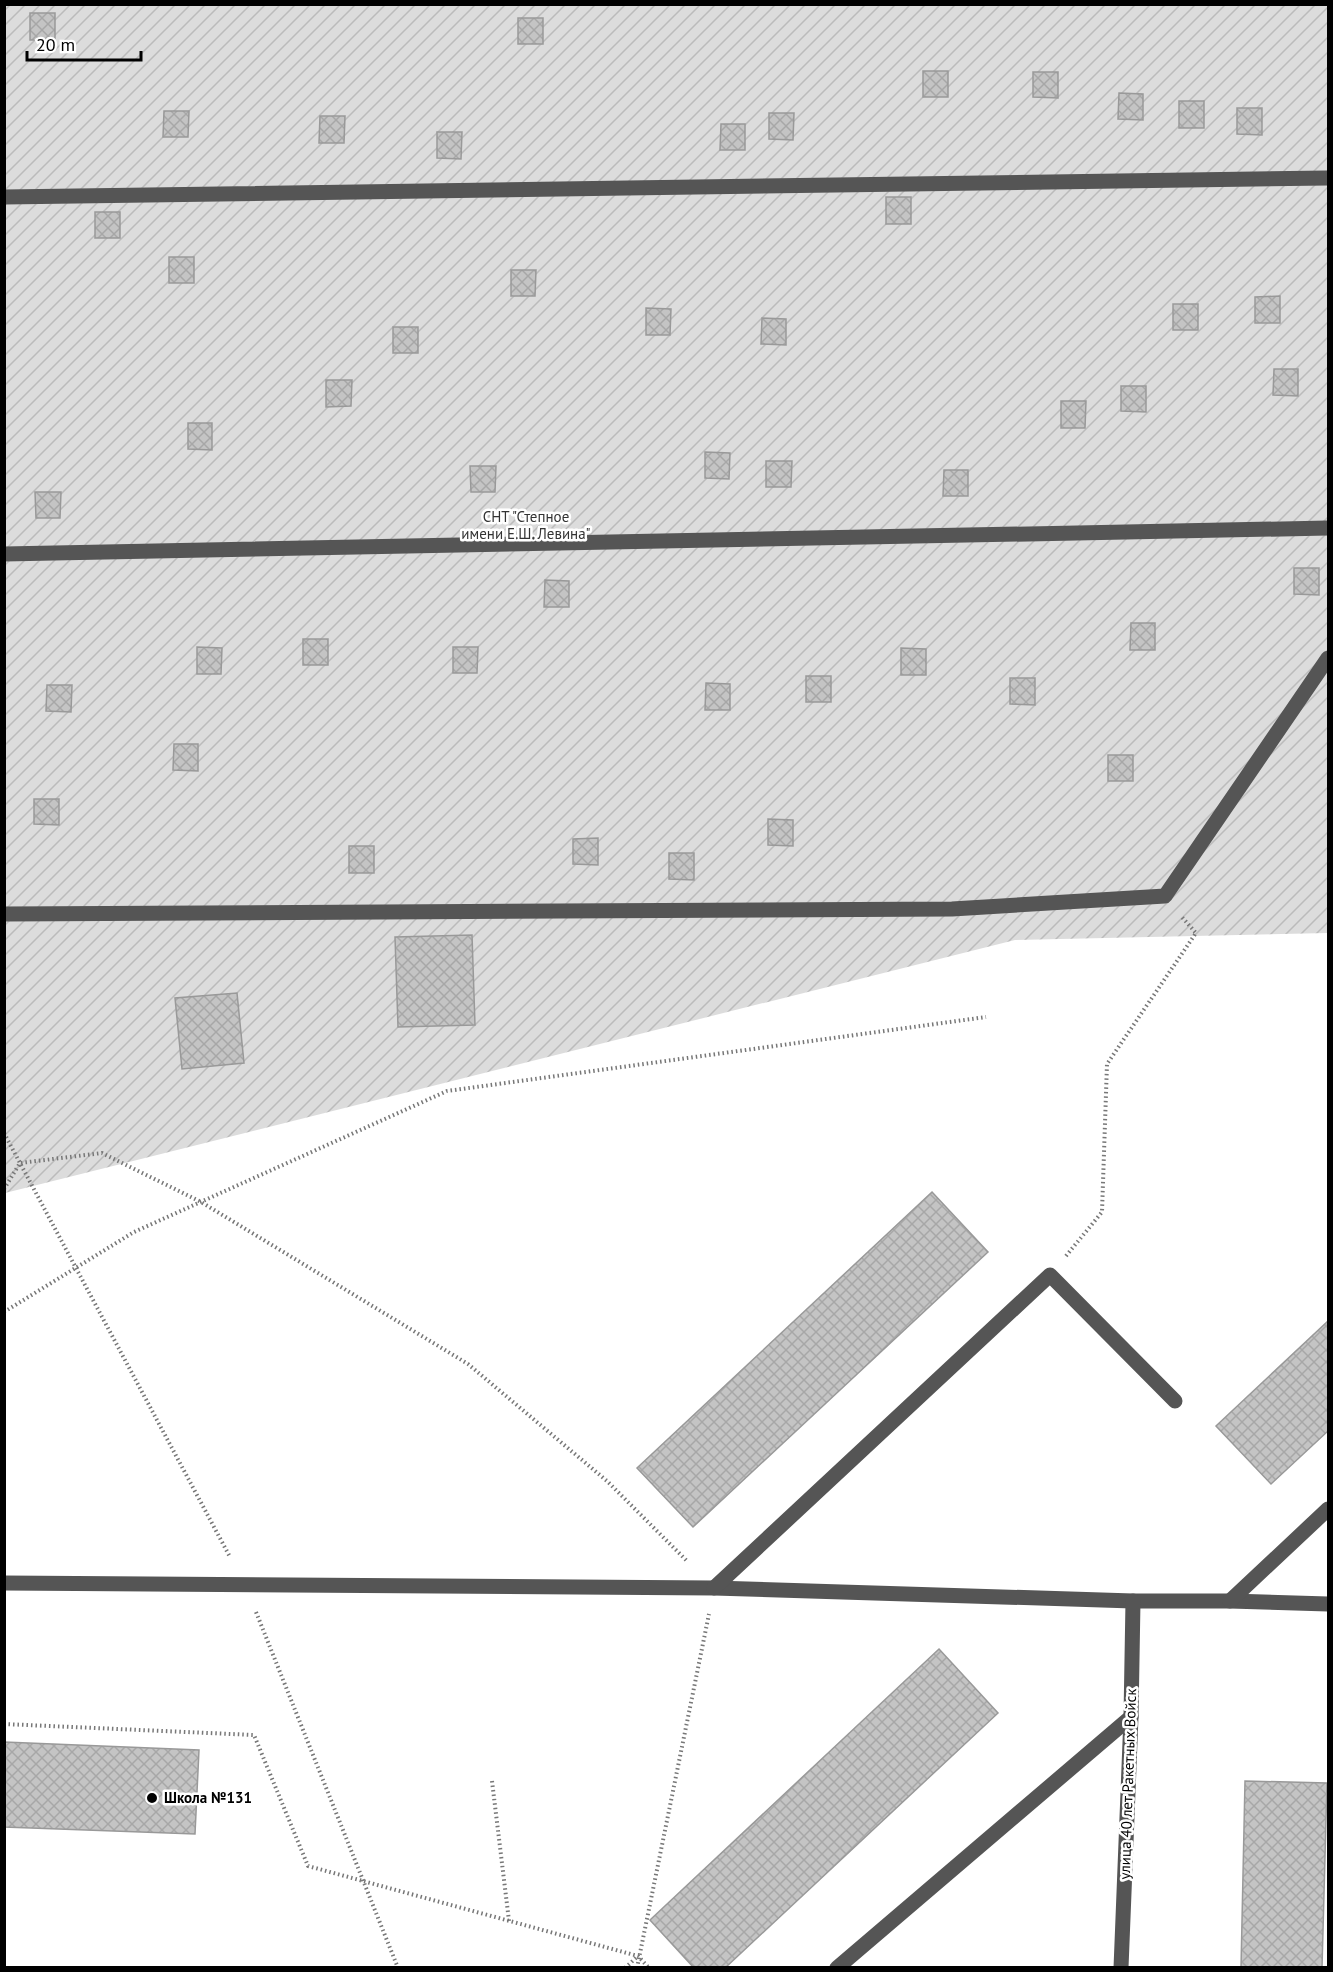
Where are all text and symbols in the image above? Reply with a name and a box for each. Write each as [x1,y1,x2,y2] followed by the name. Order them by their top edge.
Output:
[27,24,141,62] scale bar
[36,33,75,56] text: 20 m
[461,507,591,543] park label: СНТ "Степное имени Е.Ш. Левина"
[1115,1687,1140,1880] street label: улица 40 лет Ракетных Войск
[164,1788,252,1807] place label: Школа №131
[145,1791,159,1805] marker: Школа №131

